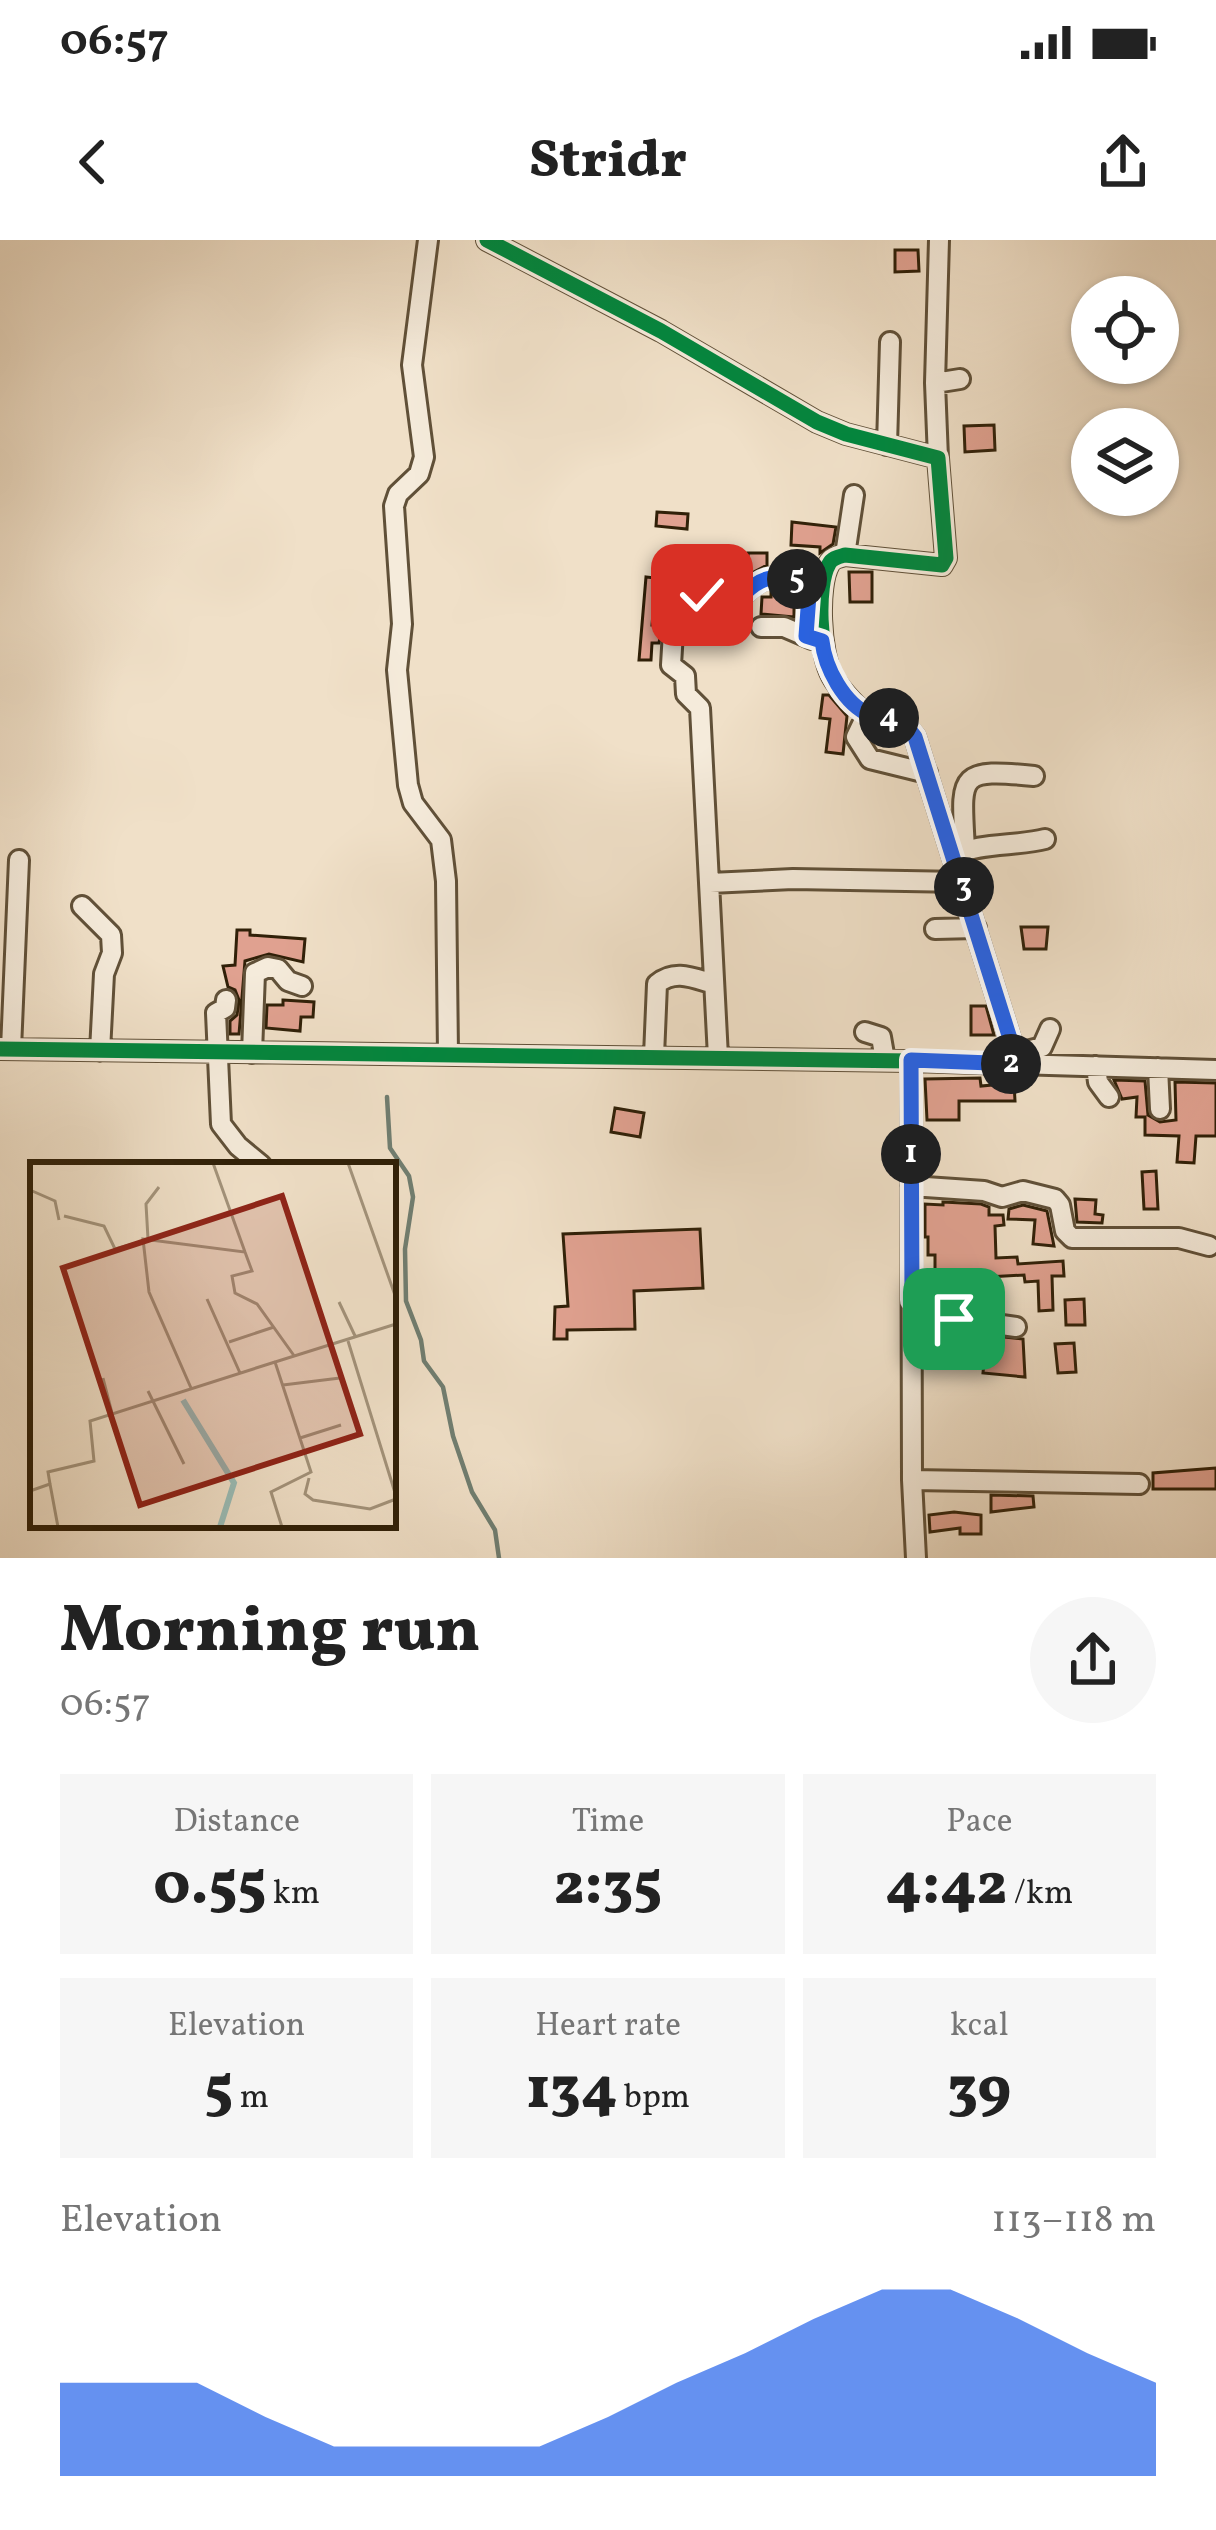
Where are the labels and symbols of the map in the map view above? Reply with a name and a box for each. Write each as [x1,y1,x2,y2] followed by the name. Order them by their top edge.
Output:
[651,544,753,646] pin
[767,549,827,609] pin: 5
[859,688,919,748] pin: 4
[934,857,994,917] pin: 3
[981,1034,1041,1094] pin: 2
[881,1124,941,1184] pin: 1
[30,1162,396,1528] inset map
[903,1268,1005,1370] pin

